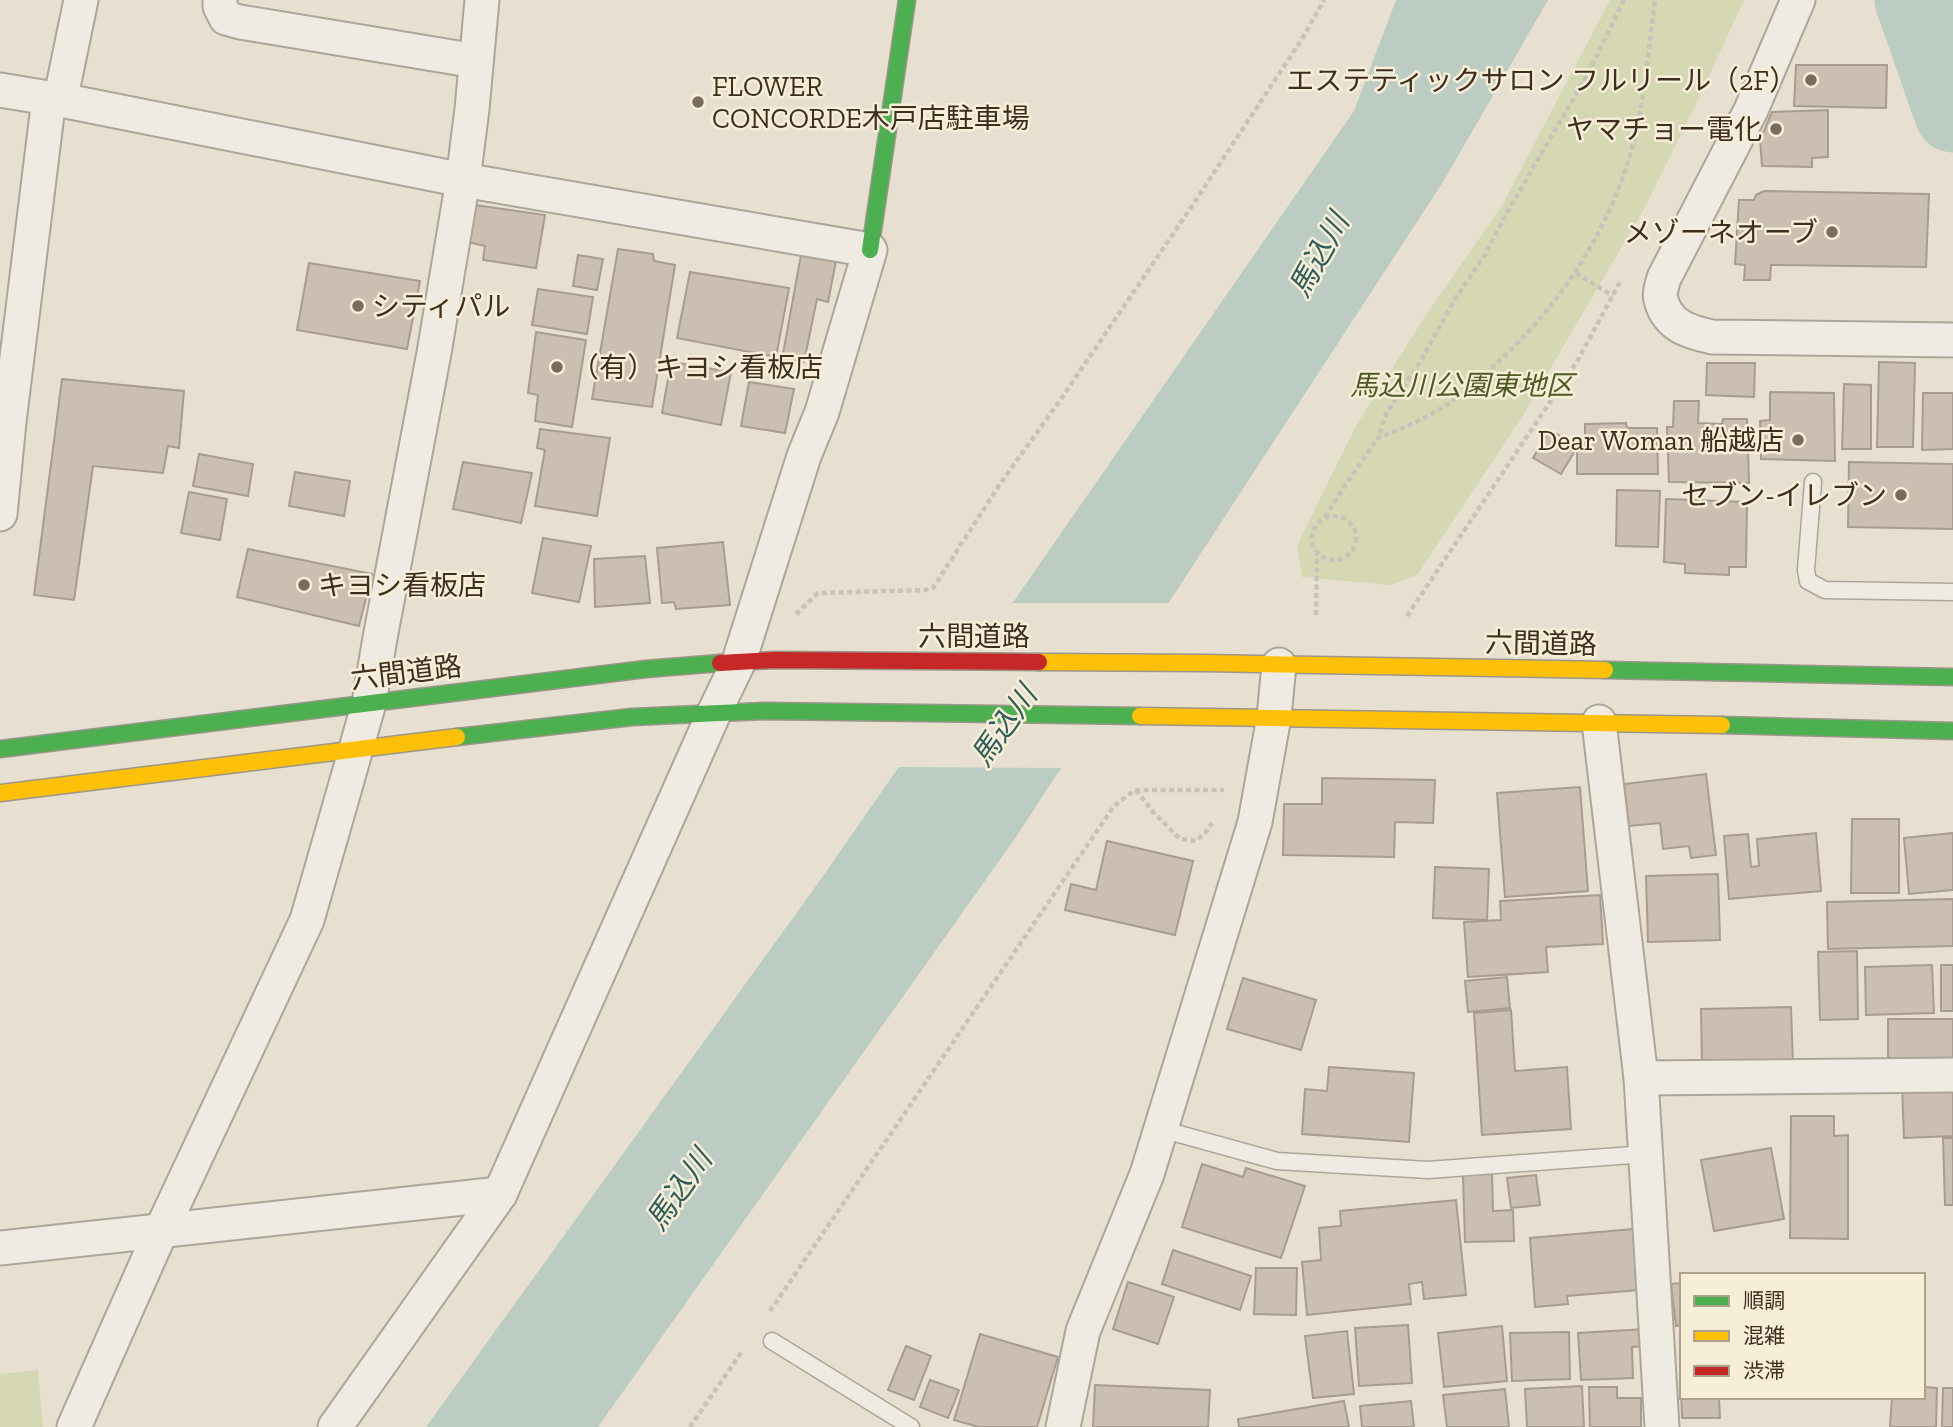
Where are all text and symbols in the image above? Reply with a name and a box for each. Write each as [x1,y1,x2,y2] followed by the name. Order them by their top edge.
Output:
[1286,64,1797,97] place label: エステティックサロン フルリール（2F）
[712,70,1030,135] place label: FLOWER CONCORDE木戸店駐車場
[1803,72,1819,88] marker: エステティックサロン フルリール（2F）
[690,94,706,110] marker: FLOWER CONCORDE木戸店駐車場
[1566,113,1762,146] place label: ヤマチョー電化
[1768,121,1784,137] marker: ヤマチョー電化
[1281,204,1358,303] water label: 馬込川
[1624,216,1818,249] place label: メゾーネオーブ
[1824,224,1840,240] marker: メゾーネオーブ
[372,290,510,323] place label: シティパル
[350,298,366,314] marker: シティパル
[571,351,823,384] place label: （有）キヨシ看板店
[549,359,565,375] marker: （有）キヨシ看板店
[1350,369,1578,402] park label: 馬込川公園東地区
[1538,424,1784,457] place label: Dear Woman 船越店
[1790,432,1806,448] marker: Dear Woman 船越店
[1681,479,1887,512] place label: セブン-イレブン
[1893,487,1909,503] marker: セブン-イレブン
[318,569,486,602] place label: キヨシ看板店
[296,577,312,593] marker: キヨシ看板店
[918,620,1030,653] street label: 六間道路
[1485,626,1597,661] street label: 六間道路
[348,649,464,696] street label: 六間道路
[963,676,1046,773] water label: 馬込川
[638,1140,721,1237] water label: 馬込川
[1680,1273,1925,1399] legend
[1743,1288,1785,1313] text: 順調
[1743,1323,1785,1348] text: 混雑
[1743,1358,1785,1383] text: 渋滞

